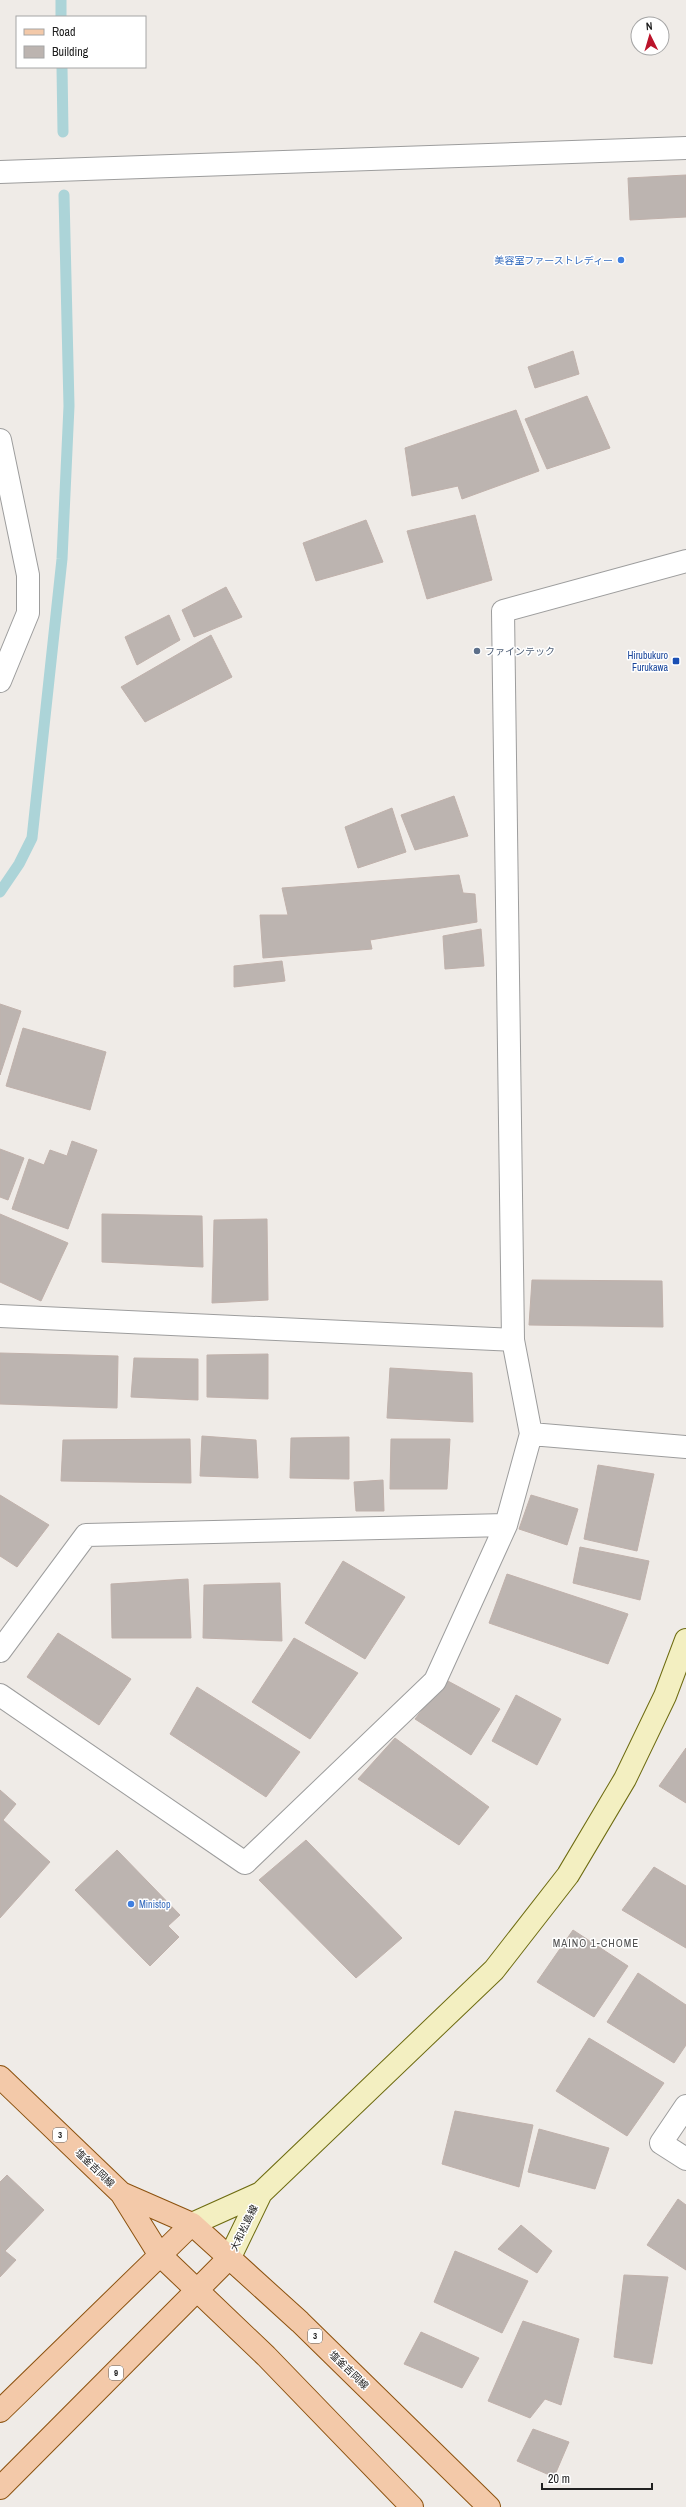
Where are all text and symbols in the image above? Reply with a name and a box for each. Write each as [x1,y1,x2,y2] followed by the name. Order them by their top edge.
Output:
[16,16,146,68] legend
[630,16,670,56] north arrow
[645,19,653,33] text: N
[52,24,76,40] text: Road
[52,44,89,60] text: Building
[494,254,613,267] place label: 美容室ファーストレディー
[616,255,626,265] marker: 美容室ファーストレディー
[485,645,555,658] place label: ファインテック
[472,646,482,656] marker: ファインテック
[627,649,668,674] place label: Hirubukuro Furukawa
[671,656,681,666] marker: Hirubukuro Furukawa
[139,1898,171,1911] place label: Ministop
[126,1899,136,1909] marker: Ministop
[553,1936,639,1950] district label: MAINO 1-CHOME
[53,2128,67,2142] road number: 3
[73,2146,117,2190] street label: 塩釜吉岡線
[227,2203,261,2253] street label: 大和松島線
[308,2329,322,2343] road number: 3
[327,2348,371,2392] street label: 塩釜吉岡線
[109,2366,123,2380] road number: 9
[542,2465,652,2491] scale bar
[548,2471,570,2487] text: 20 m

